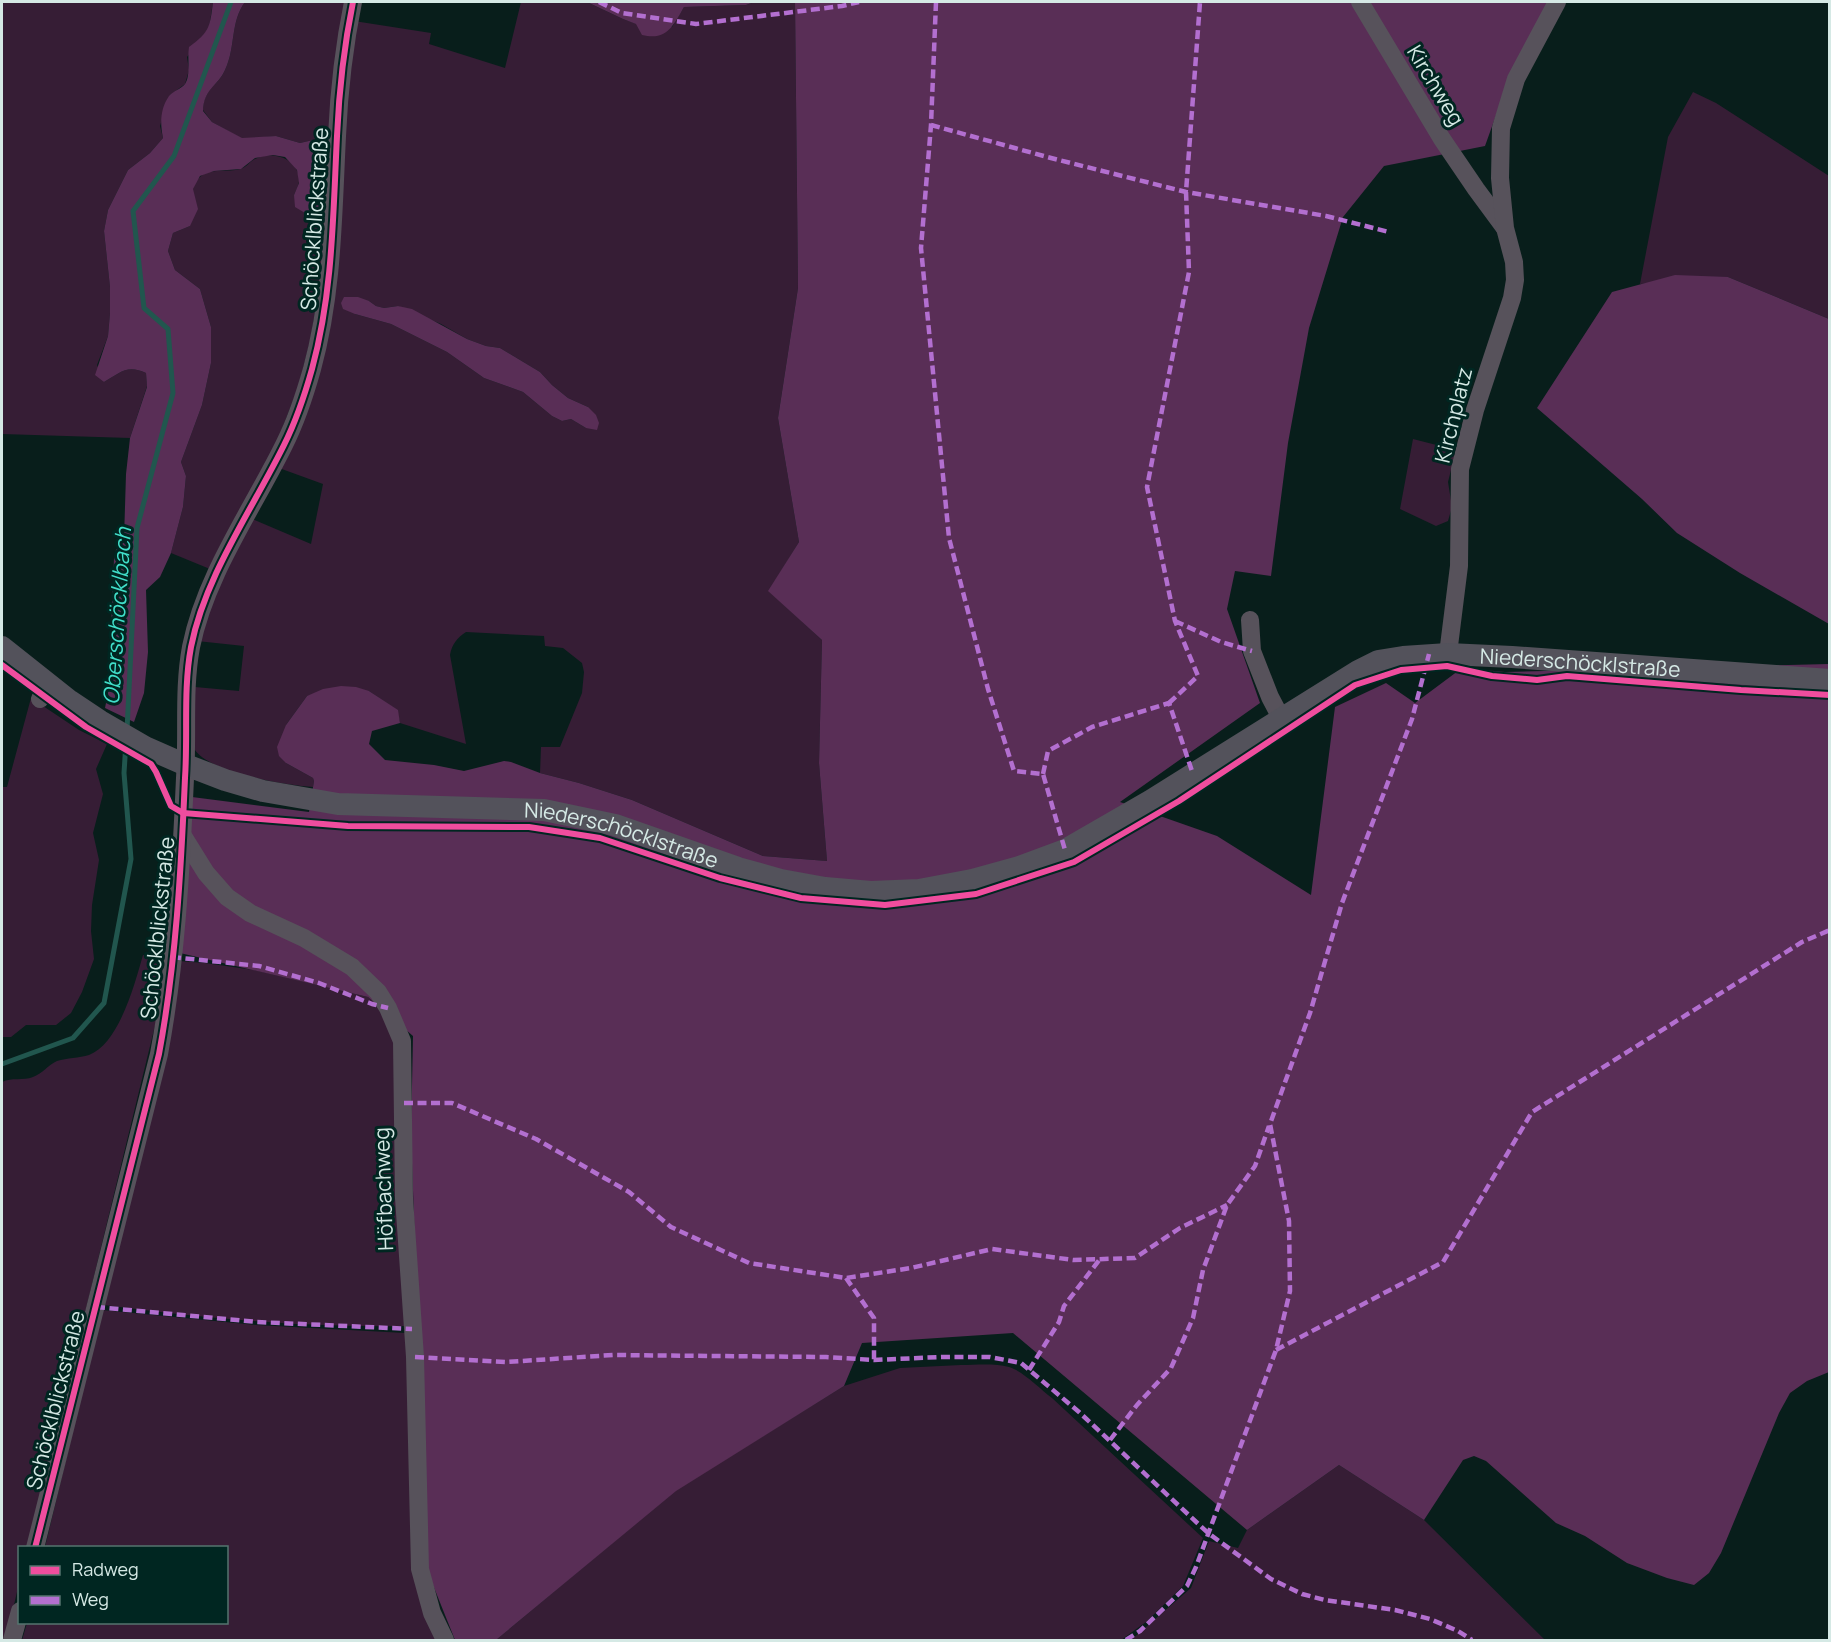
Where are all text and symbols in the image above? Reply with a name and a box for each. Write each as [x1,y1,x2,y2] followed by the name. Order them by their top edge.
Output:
[1401,40,1471,130] street label: Kirchweg
[294,126,334,312] street label: Schöcklblickstraße
[1428,364,1478,466] street label: Kirchplatz
[96,525,138,706] water label: Oberschöcklbach
[1479,642,1682,683] street label: Niederschöcklstraße
[524,795,722,874] street label: Niederschöcklstraße
[133,835,181,1021] street label: Schöcklblickstraße
[367,1127,399,1251] street label: Höfbachweg
[19,1308,91,1492] street label: Schöcklblickstraße
[18,1546,228,1624] legend
[72,1557,139,1581] text: Radweg
[72,1587,109,1611] text: Weg

